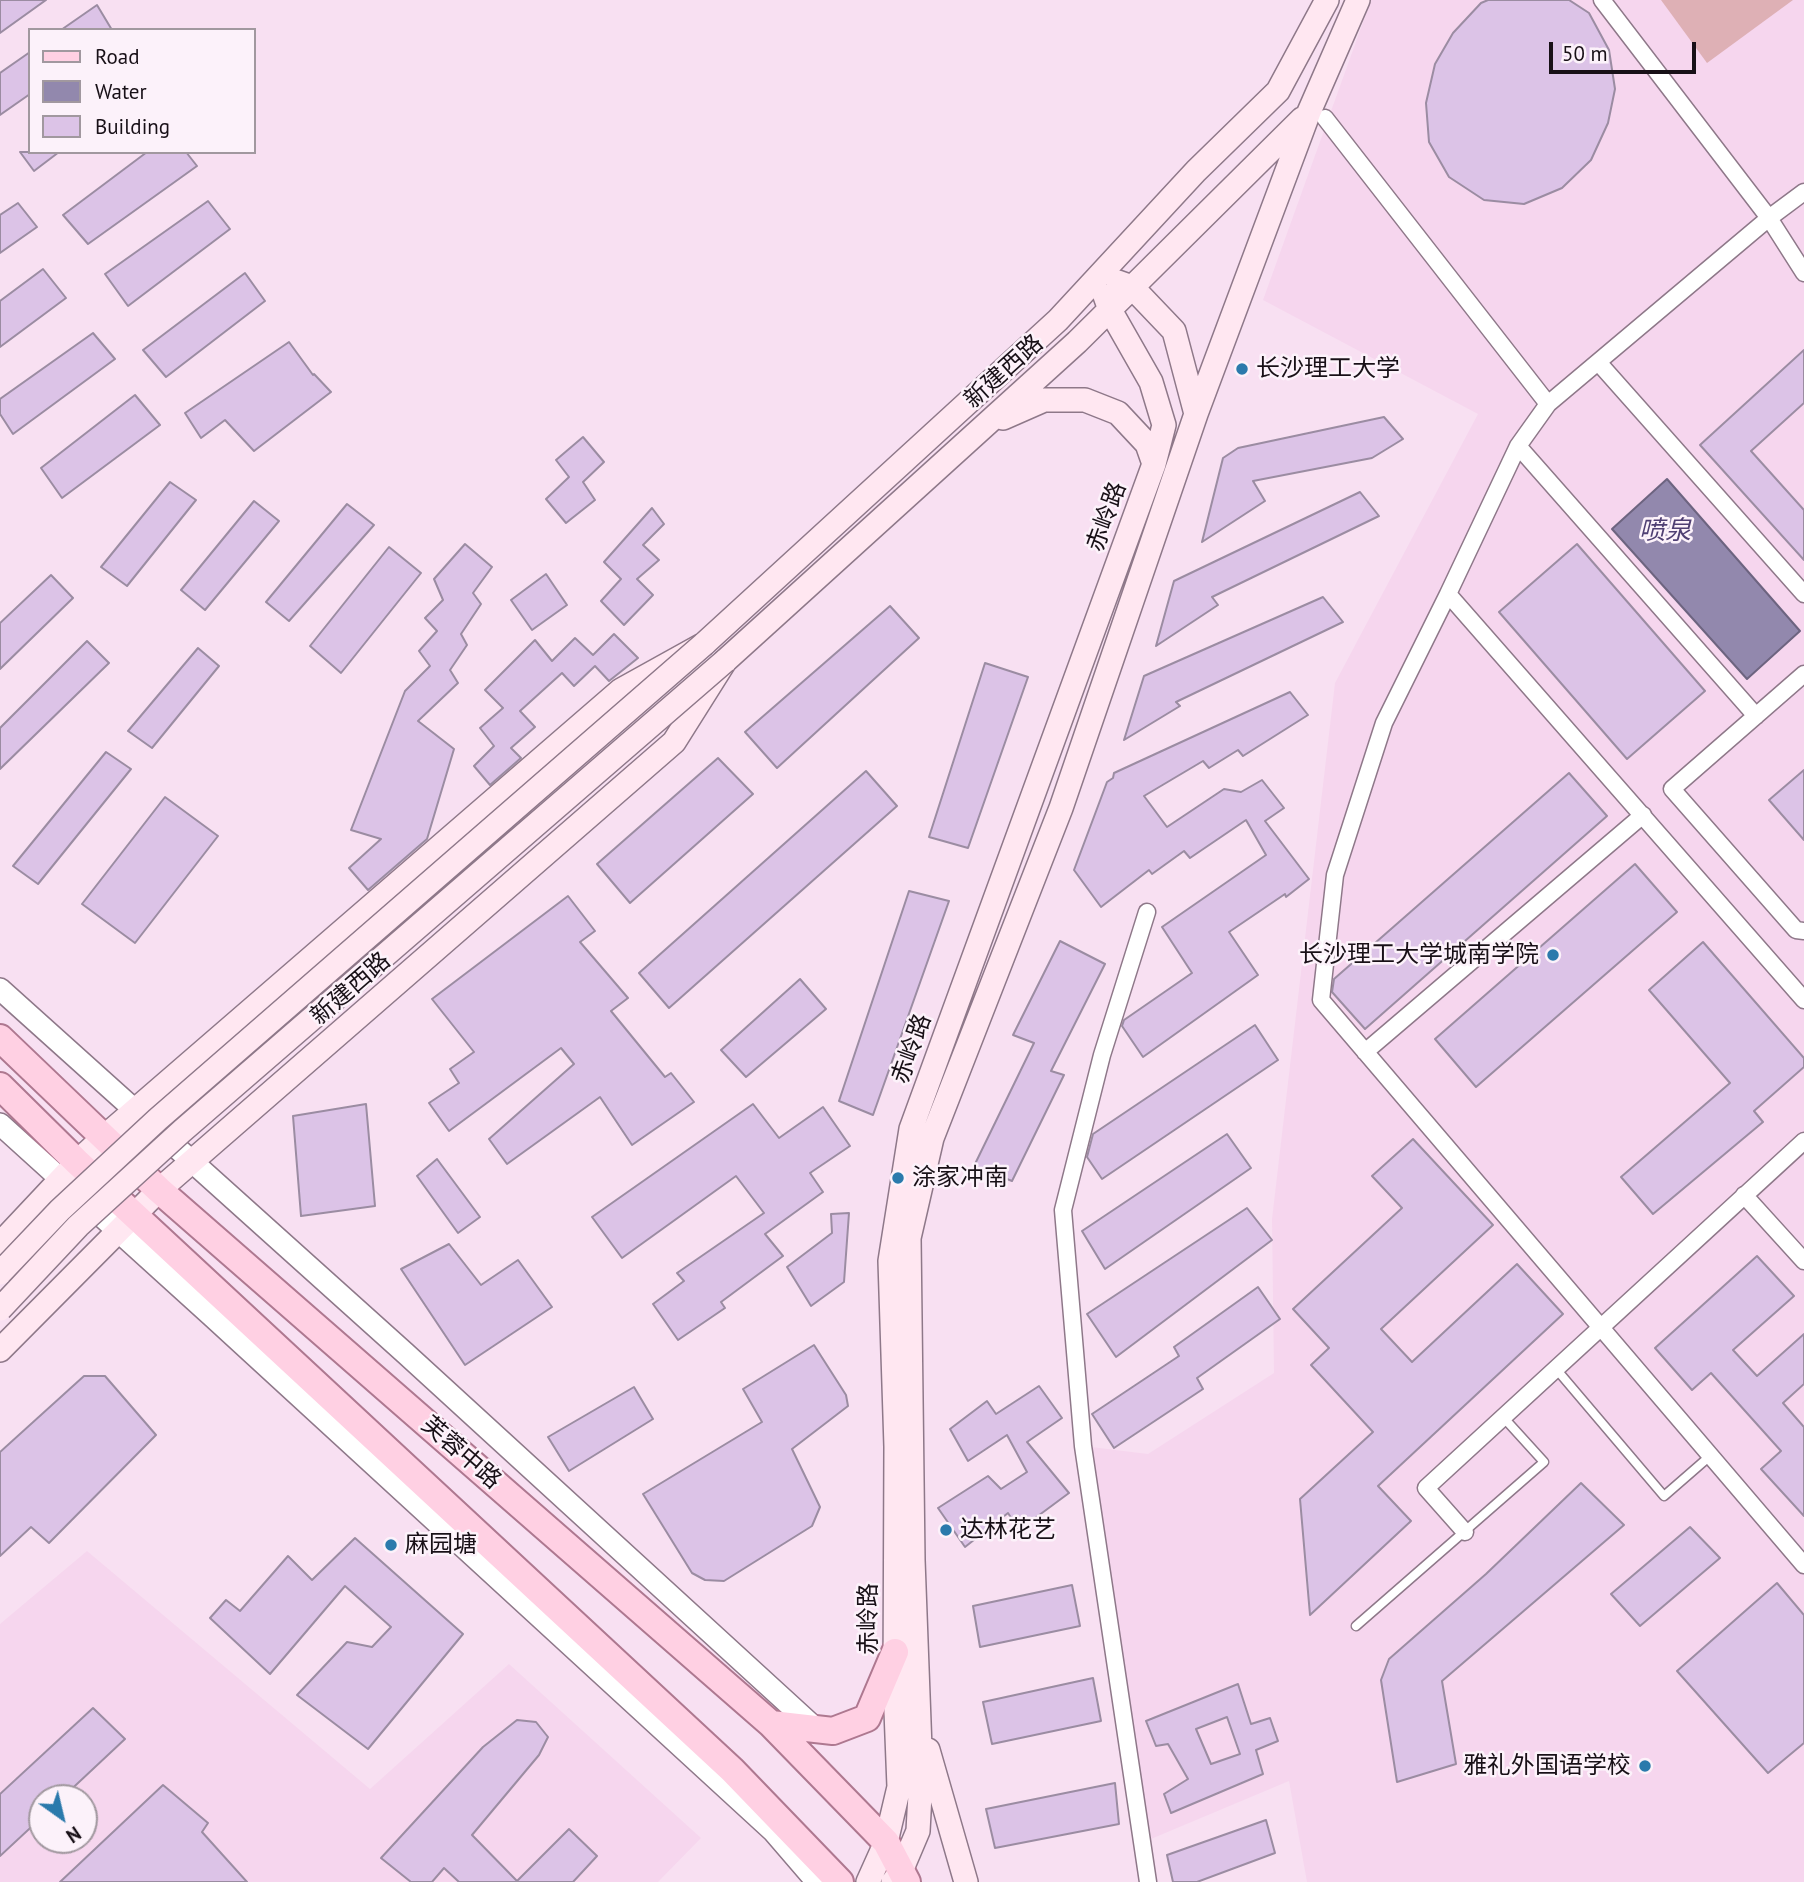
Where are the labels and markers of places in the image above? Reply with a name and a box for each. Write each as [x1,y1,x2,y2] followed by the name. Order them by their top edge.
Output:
[1256,355,1400,383] place label: 长沙理工大学
[1234,361,1250,377] marker: 长沙理工大学
[1299,941,1539,969] place label: 长沙理工大学城南学院
[1545,947,1561,963] marker: 长沙理工大学城南学院
[912,1164,1008,1192] place label: 涂家冲南
[890,1170,906,1186] marker: 涂家冲南
[960,1516,1056,1544] place label: 达林花艺
[938,1522,954,1538] marker: 达林花艺
[405,1531,477,1559] place label: 麻园塘
[383,1537,399,1553] marker: 麻园塘
[1463,1752,1631,1780] place label: 雅礼外国语学校
[1637,1758,1653,1774] marker: 雅礼外国语学校

